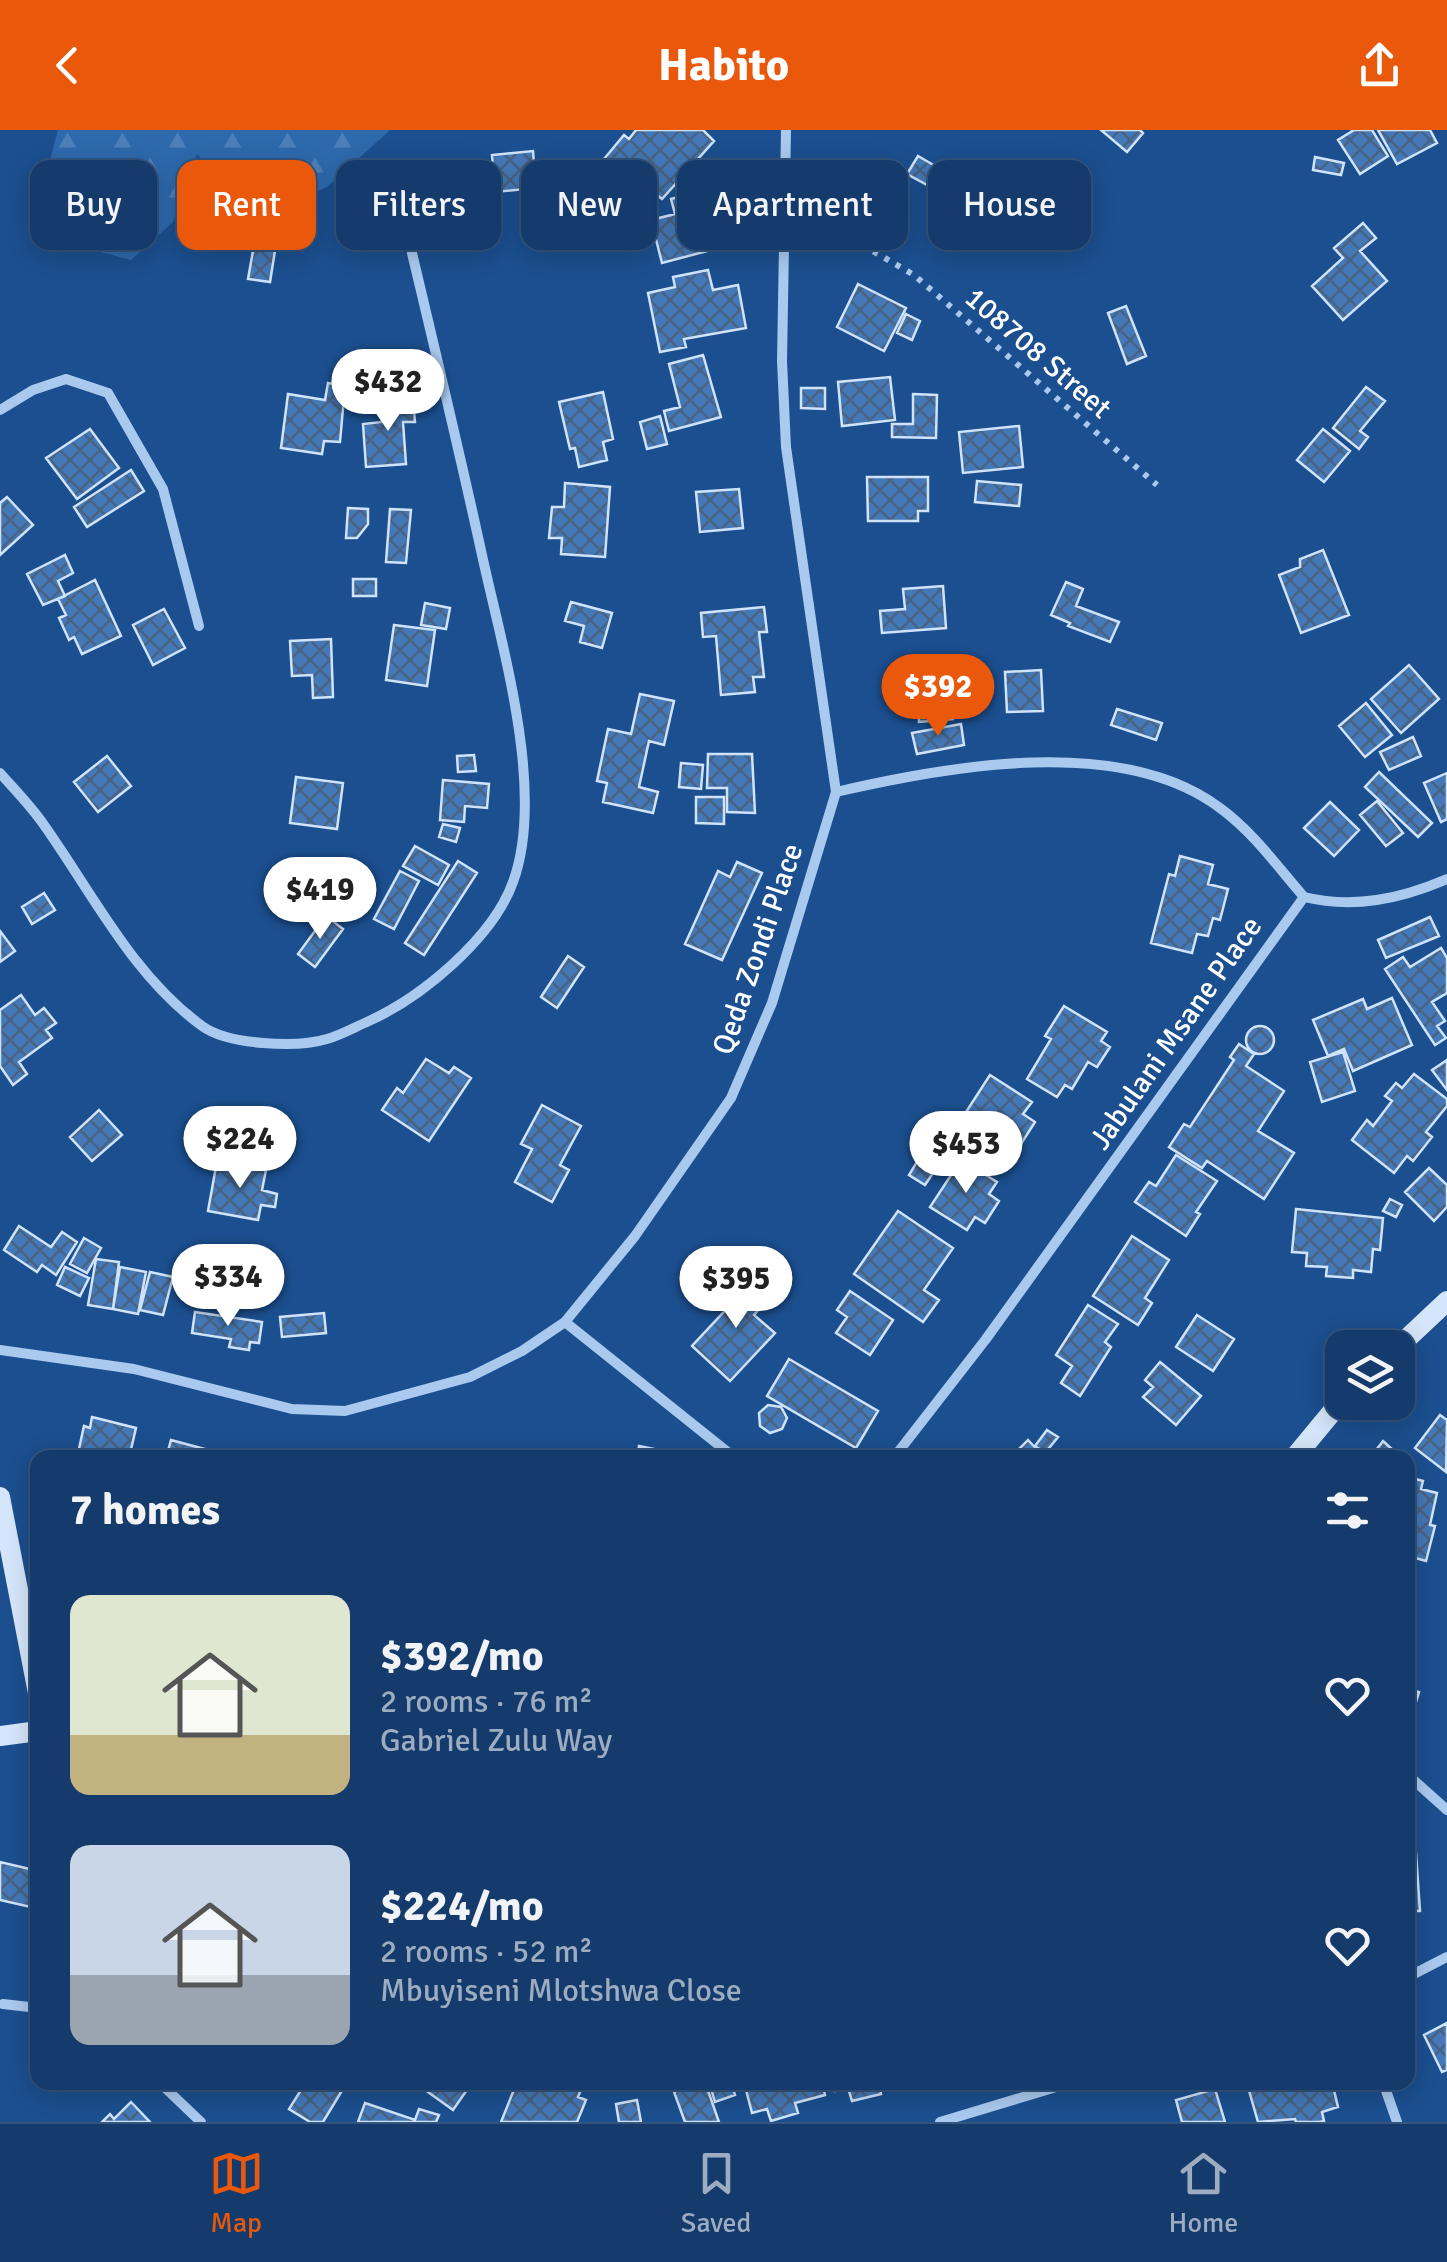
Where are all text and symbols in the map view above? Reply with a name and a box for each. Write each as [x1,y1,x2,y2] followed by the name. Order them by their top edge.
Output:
[40,38,95,93] icon: back
[658,38,789,93] text: Habito
[1352,38,1407,93] icon: share
[30,160,157,250] chip: Buy
[177,160,316,250] chip: Rent
[336,160,501,250] chip: Filters
[521,160,657,250] chip: New
[677,160,908,250] chip: Apartment
[928,160,1091,250] chip: House
[957,279,1119,427] street label: 108708 Street
[329,349,447,434] pin: $432
[353,362,423,401] text: $432
[879,654,997,739] pin: $392
[903,667,973,706] text: $392
[705,839,811,1059] street label: Qeda Zondi Place
[261,857,379,942] pin: $419
[285,870,355,909] text: $419
[1082,909,1270,1157] street label: Jabulani Msane Place
[181,1106,299,1191] pin: $224
[907,1111,1025,1196] pin: $453
[205,1119,275,1158] text: $224
[931,1124,1001,1163] text: $453
[169,1244,287,1329] pin: $334
[677,1246,795,1331] pin: $395
[193,1257,263,1296] text: $334
[701,1259,771,1298] text: $395
[1325,1330,1415,1420] map controls
[1325,1330,1415,1420] button: layers
[1320,1483,1375,1538] icon: filters
[70,1485,220,1536] text: 7 homes
[380,1631,544,1682] text: $392/mo
[150,1635,270,1755] icon: home
[1320,1668,1375,1723] icon: heart
[380,1682,593,1721] text: 2 rooms · 76 m²
[380,1721,612,1760] text: Gabriel Zulu Way
[380,1881,544,1932] text: $224/mo
[150,1885,270,2005] icon: home
[1320,1918,1375,1973] icon: heart
[380,1932,593,1971] text: 2 rooms · 52 m²
[380,1971,742,2010] text: Mbuyiseni Mlotshwa Close
[209,2146,264,2240] tab: Map
[681,2146,751,2240] tab: Saved
[1169,2146,1238,2240] tab: Home

